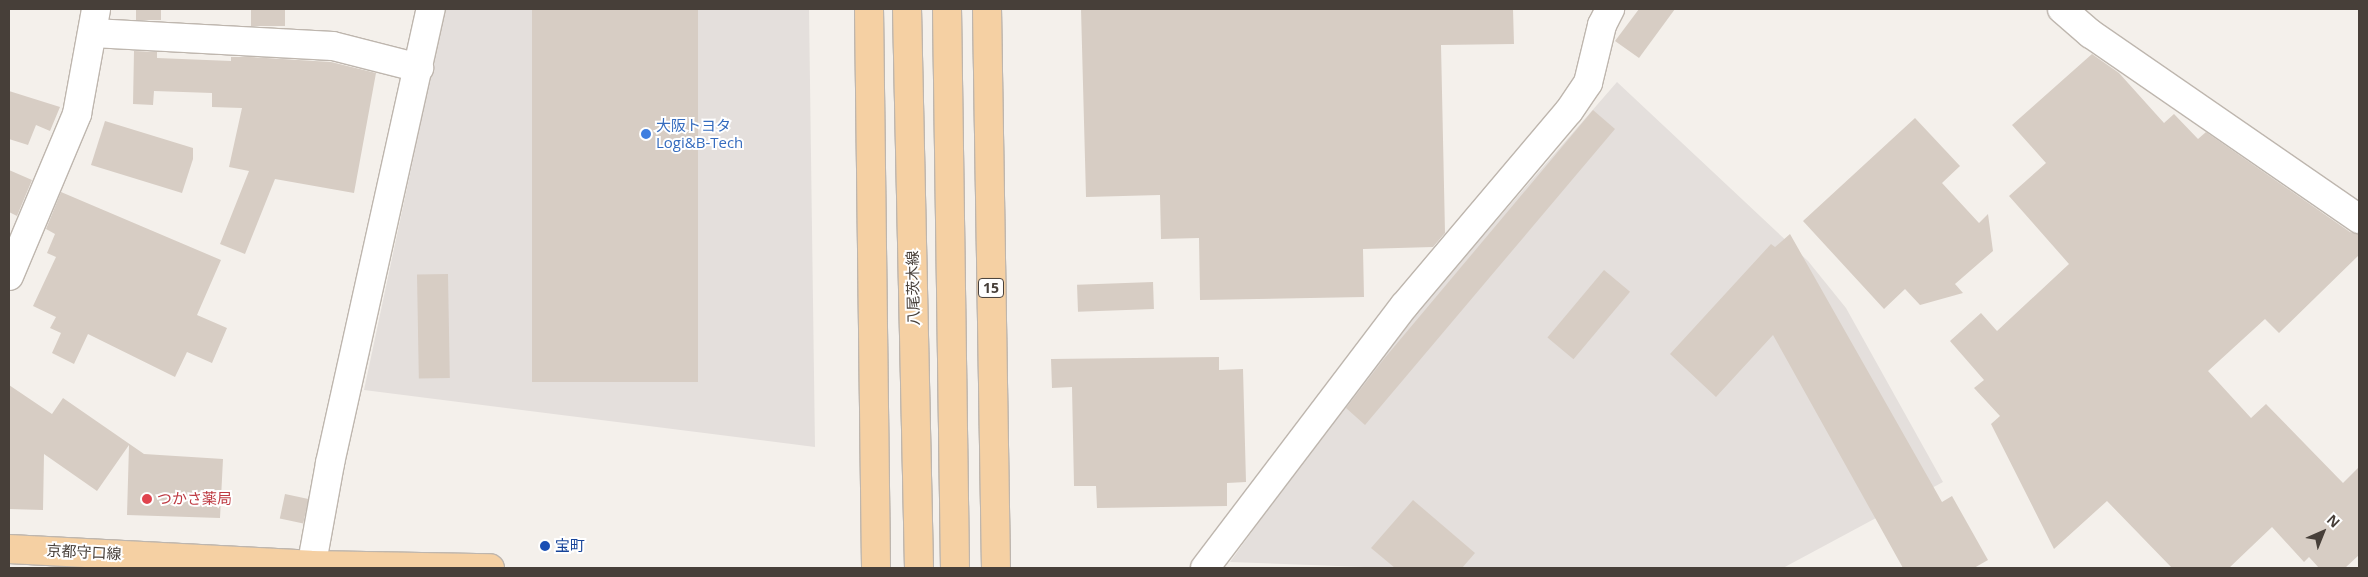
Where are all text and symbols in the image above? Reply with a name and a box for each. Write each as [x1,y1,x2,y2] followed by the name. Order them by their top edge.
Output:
[656,116,743,151] place label: 大阪トヨタ Logi&B-Tech
[640,128,652,140] marker: 大阪トヨタ Logi&B-Tech
[903,250,923,326] street label: 八尾茨木線
[977,276,1005,300] road number: 15
[157,490,232,508] place label: つかさ薬局
[141,493,153,505] marker: つかさ薬局
[2298,507,2348,557] north arrow
[2323,510,2344,532] text: N
[555,537,585,555] place label: 宝町
[539,540,551,552] marker: 宝町
[46,541,122,563] street label: 京都守口線

